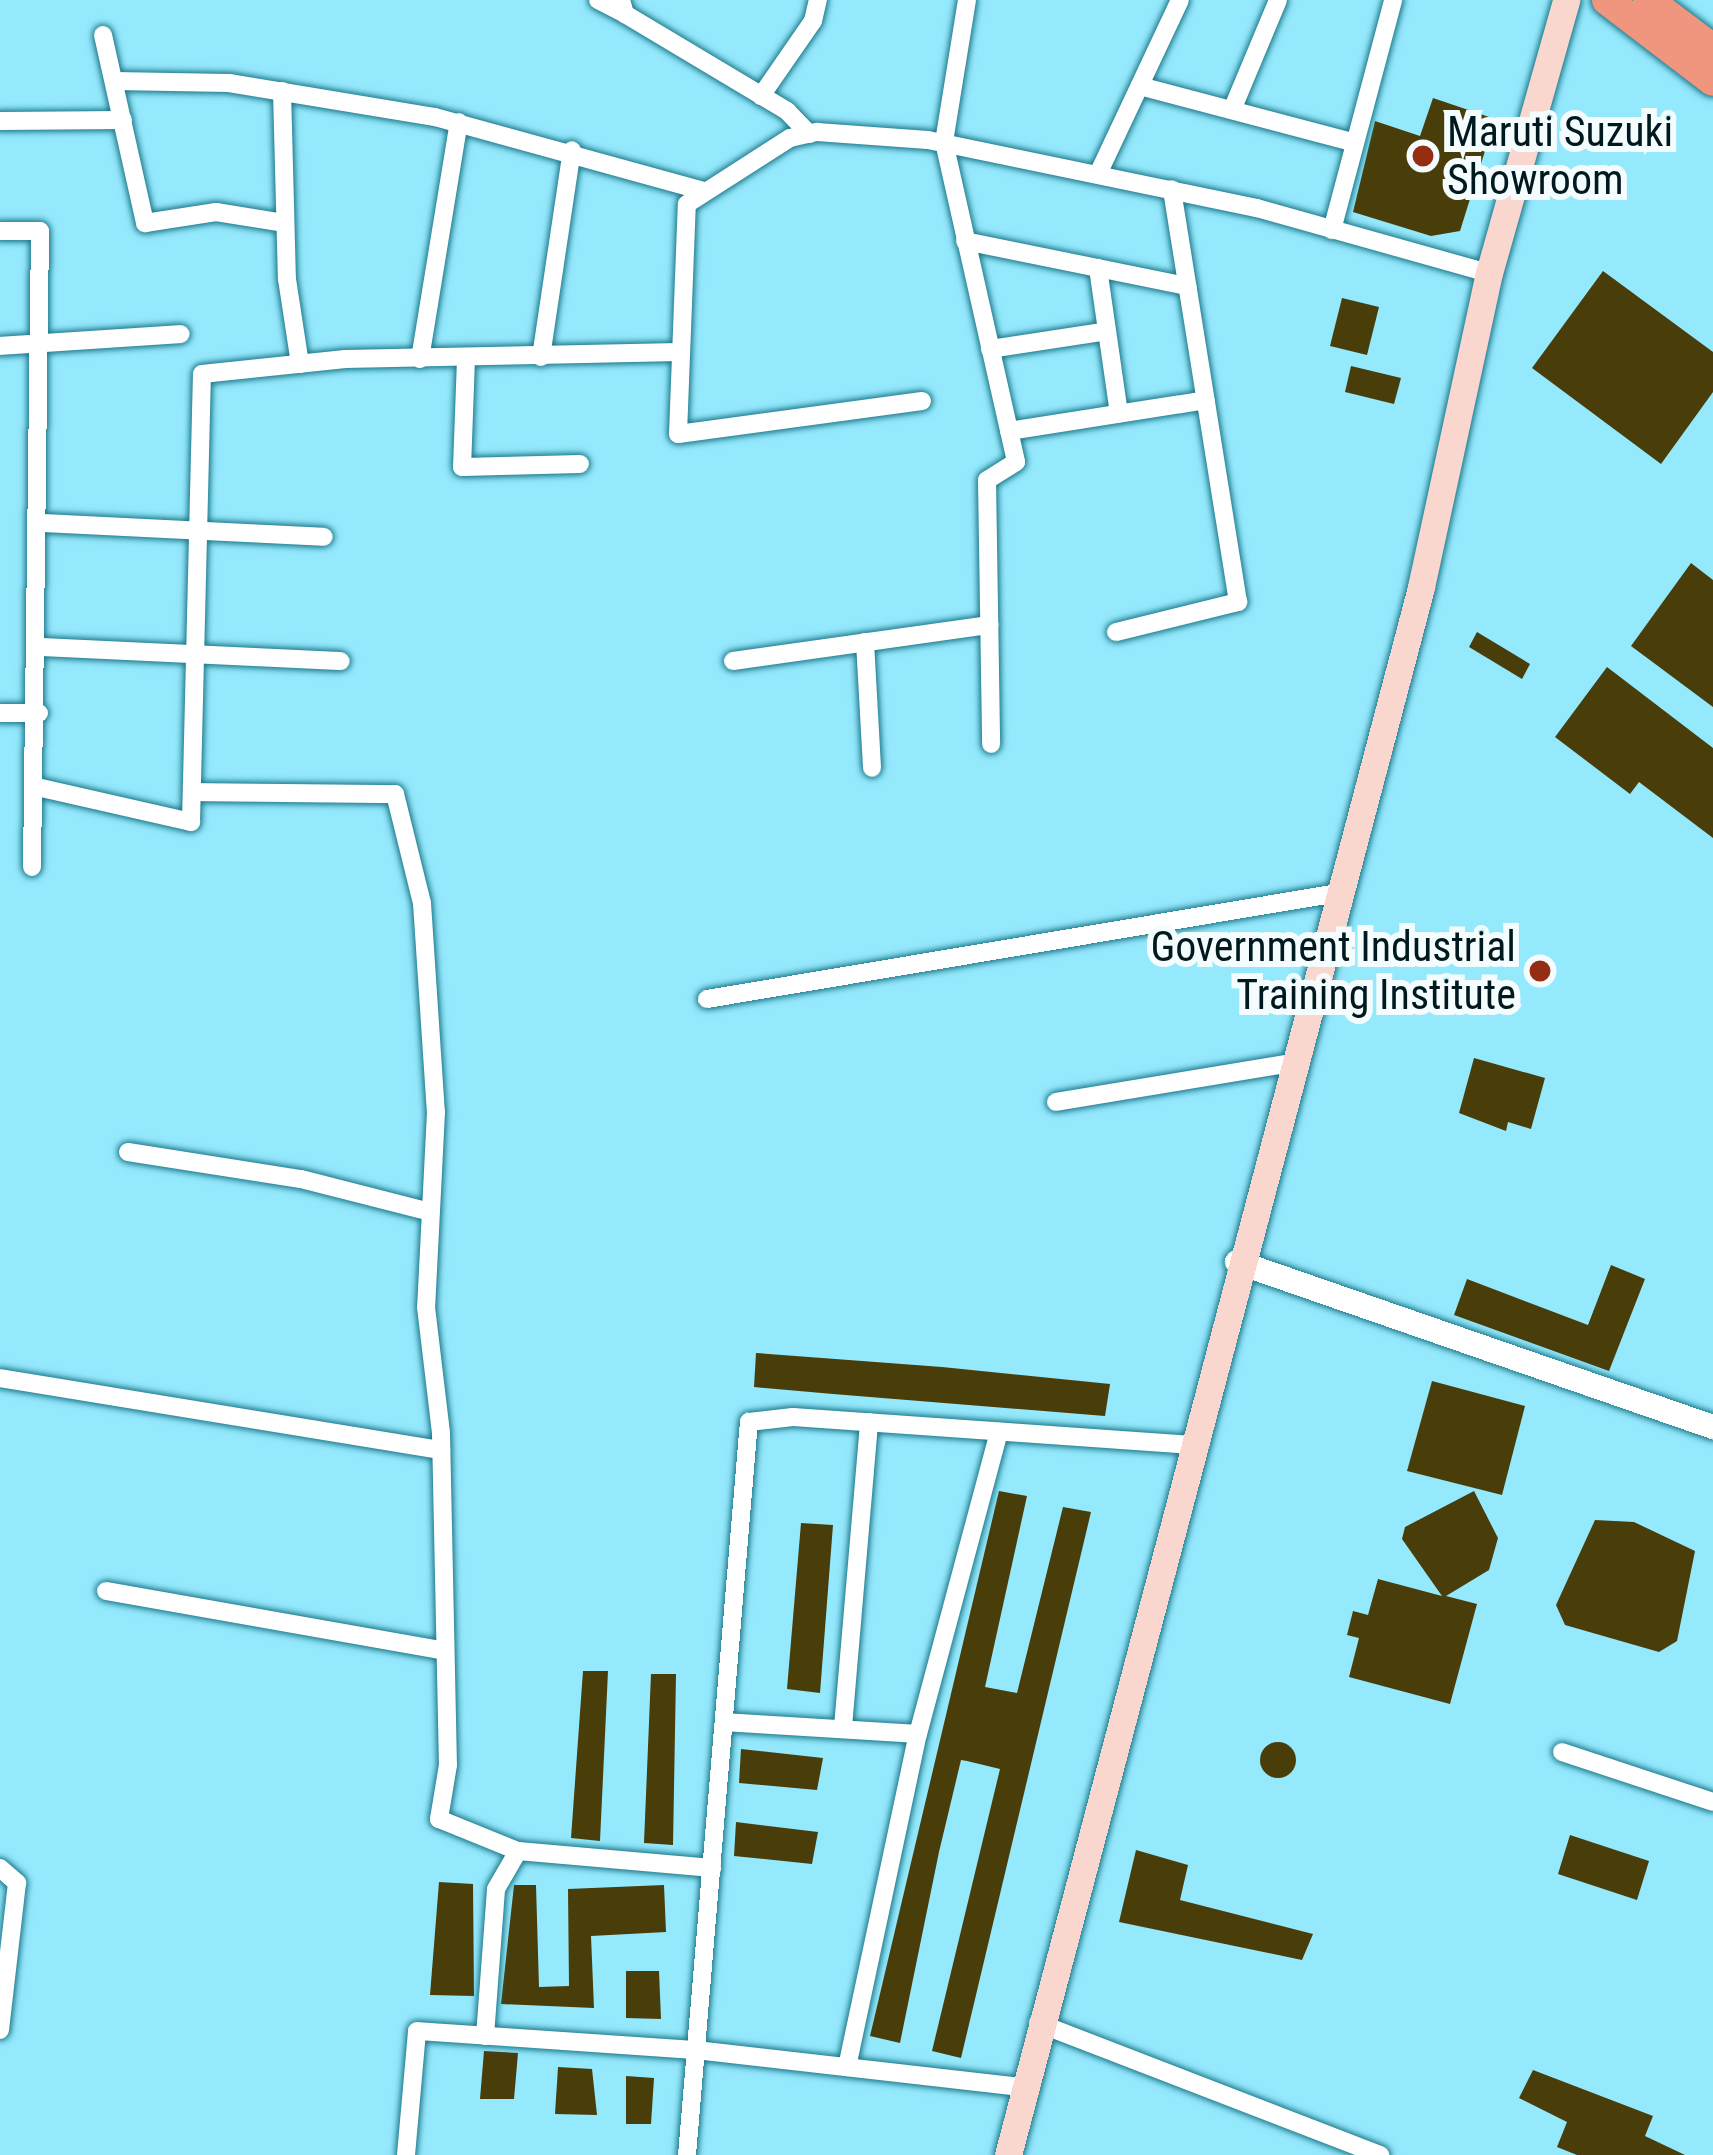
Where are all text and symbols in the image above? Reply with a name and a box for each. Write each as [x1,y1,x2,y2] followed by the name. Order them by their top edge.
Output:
[1447,107,1673,206] place label: Maruti Suzuki Showroom
[1410,143,1436,169] marker: Maruti Suzuki Showroom
[1150,922,1516,1020] place label: Government Industrial Training Institute
[1527,958,1553,984] marker: Government Industrial Training Institute

